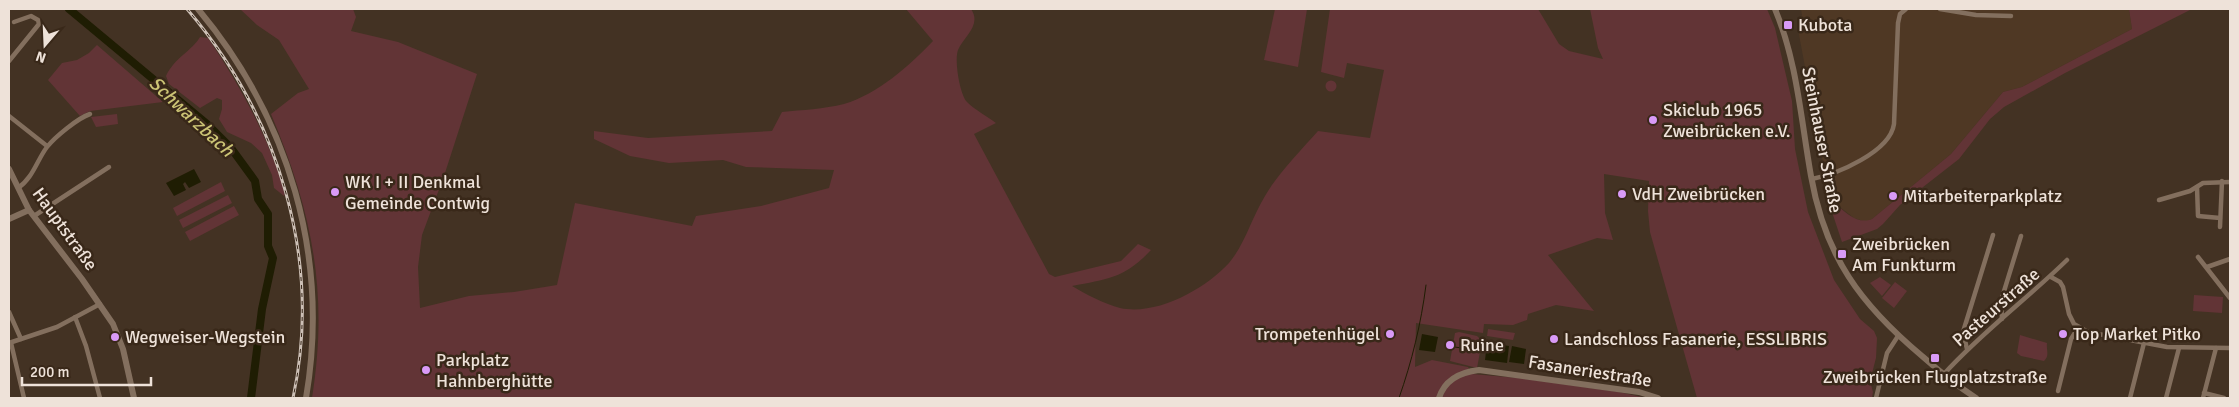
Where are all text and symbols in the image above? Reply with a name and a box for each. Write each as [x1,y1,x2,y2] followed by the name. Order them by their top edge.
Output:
[1798,14,1852,36] place label: Kubota
[1782,19,1794,31] marker: Kubota
[20,20,70,70] north arrow
[34,47,48,66] text: N
[1797,65,1847,215] street label: Steinhauser Straße
[144,71,239,163] water label: Schwarzbach
[1663,99,1791,142] place label: Skiclub 1965 Zweibrücken e.V.
[1647,114,1659,126] marker: Skiclub 1965 Zweibrücken e.V.
[345,171,490,214] place label: WK I + II Denkmal Gemeinde Contwig
[28,183,102,275] street label: Hauptstraße
[1632,183,1765,205] place label: VdH Zweibrücken
[1903,185,2062,207] place label: Mitarbeiterparkplatz
[329,186,341,198] marker: WK I + II Denkmal Gemeinde Contwig
[1616,188,1628,200] marker: VdH Zweibrücken
[1887,190,1899,202] marker: Mitarbeiterparkplatz
[1852,233,1956,276] place label: Zweibrücken Am Funkturm
[1836,248,1848,260] marker: Zweibrücken Am Funkturm
[1948,263,2044,351] street label: Pasteurstraße
[1255,323,1380,345] place label: Trompetenhügel
[2073,323,2201,345] place label: Top Market Pitko
[125,326,285,348] place label: Wegweiser-Wegstein
[1384,328,1396,340] marker: Trompetenhügel
[1564,328,1827,350] place label: Landschloss Fasanerie, ESSLIBRIS
[2057,328,2069,340] marker: Top Market Pitko
[109,331,121,343] marker: Wegweiser-Wegstein
[1548,333,1560,345] marker: Landschloss Fasanerie, ESSLIBRIS
[1460,334,1504,356] place label: Ruine
[1444,339,1456,351] marker: Ruine
[436,349,552,392] place label: Parkplatz Hahnberghütte
[1527,350,1653,392] street label: Fasaneriestraße
[1929,352,1941,364] marker: Zweibrücken Flugplatzstraße
[22,354,151,386] scale bar
[30,363,70,381] text: 200 m
[420,364,432,376] marker: Parkplatz Hahnberghütte
[1823,366,2047,388] place label: Zweibrücken Flugplatzstraße

